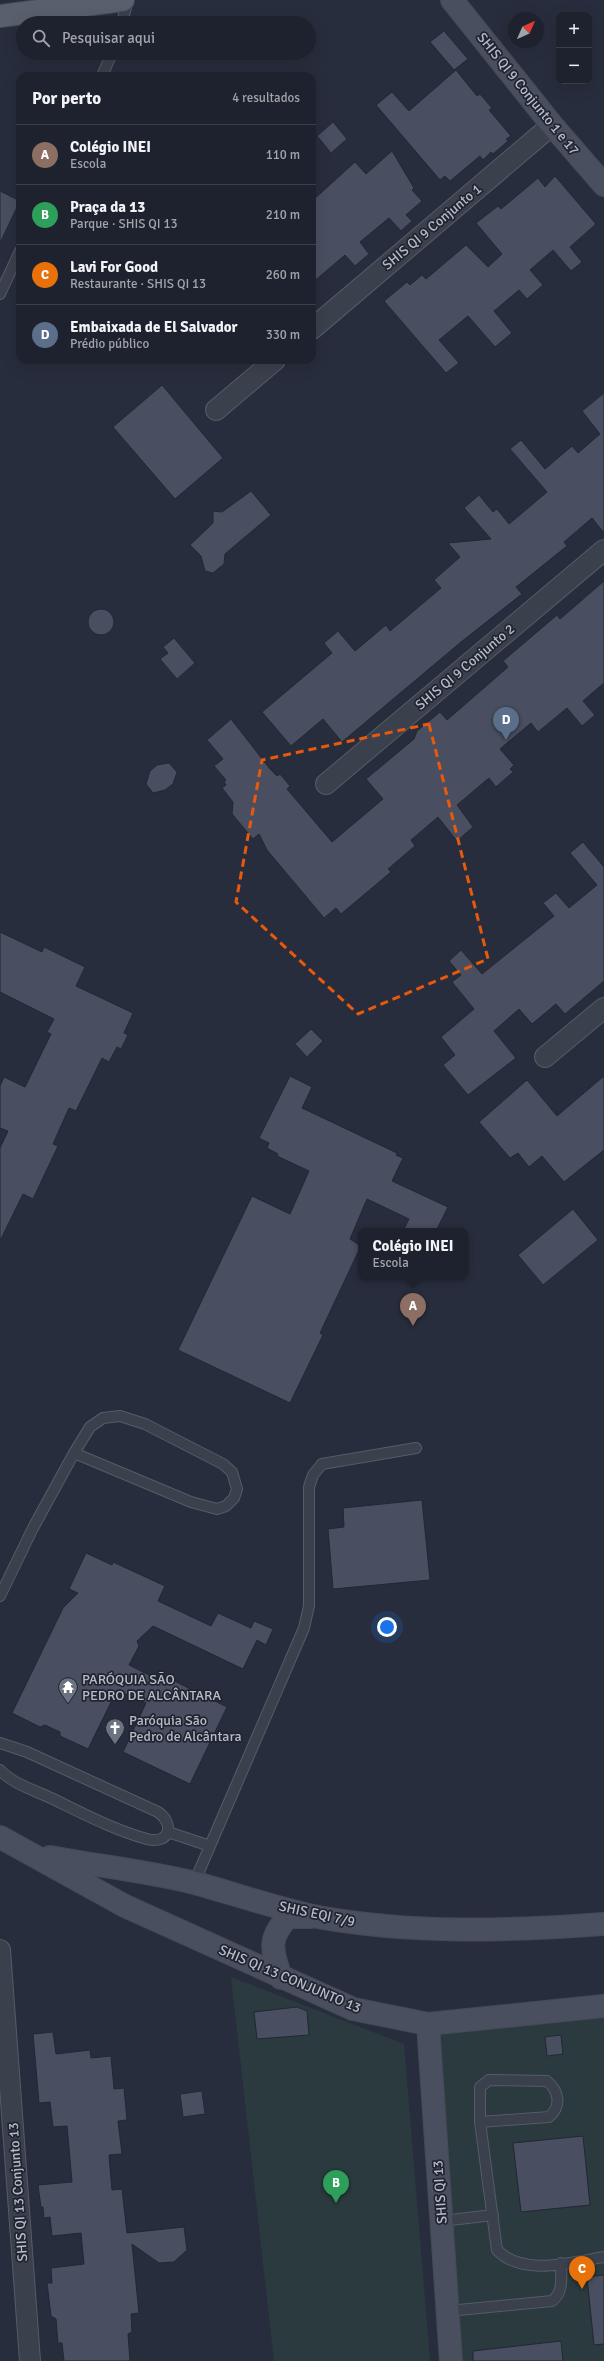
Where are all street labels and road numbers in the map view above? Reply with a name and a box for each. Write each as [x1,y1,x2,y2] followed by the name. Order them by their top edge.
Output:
[473,29,583,159] street label: SHIS QI 9 Conjunto 1 e 17
[379,181,485,273] street label: SHIS QI 9 Conjunto 1
[412,621,518,713] street label: SHIS QI 9 Conjunto 2
[277,1898,357,1930] street label: SHIS EQI 7/9
[216,1941,364,2017] street label: SHIS QI 13 CONJUNTO 13
[5,2122,31,2262] street label: SHIS QI 13 Conjunto 13
[429,2160,451,2224] street label: SHIS QI 13

